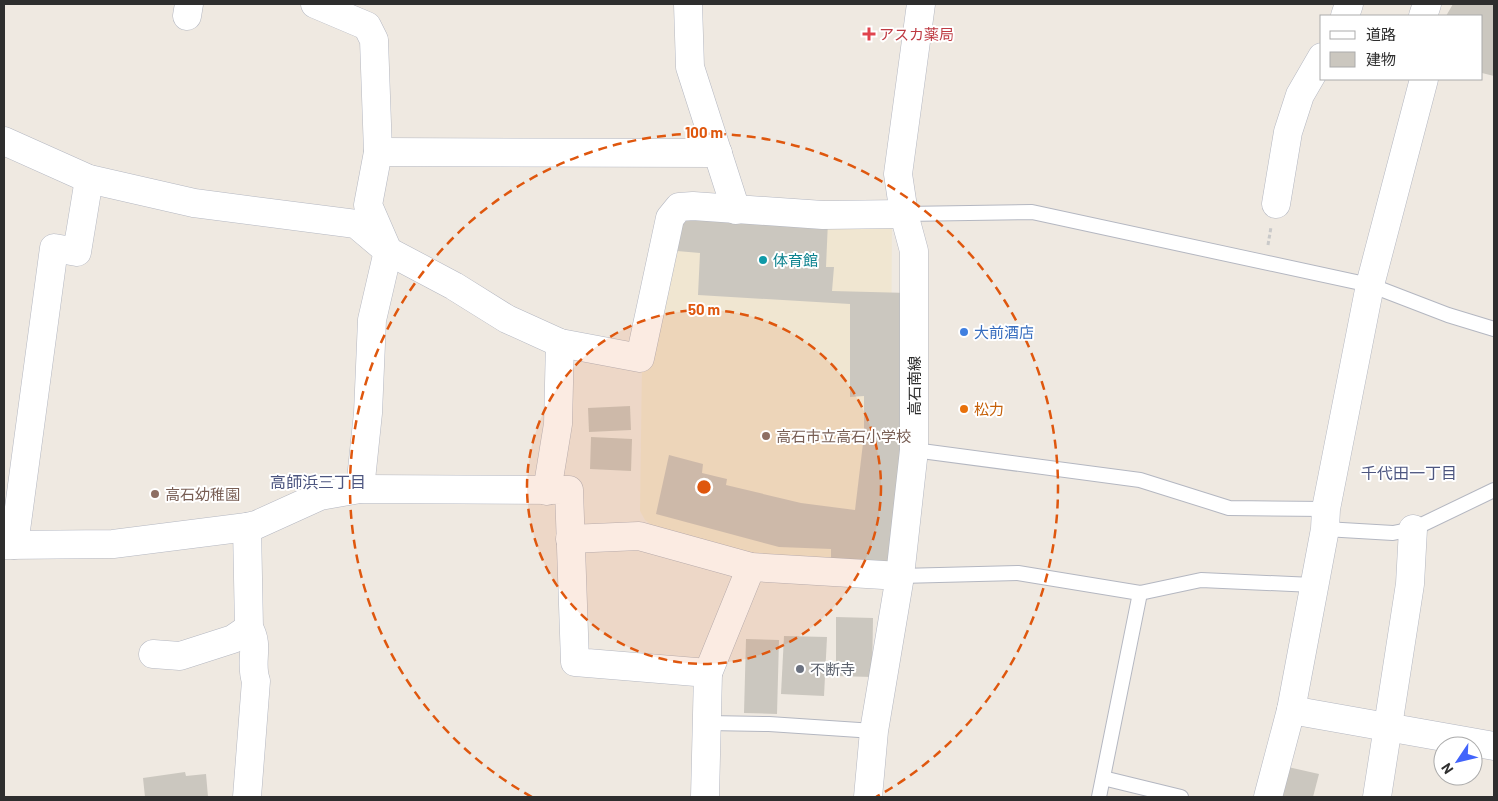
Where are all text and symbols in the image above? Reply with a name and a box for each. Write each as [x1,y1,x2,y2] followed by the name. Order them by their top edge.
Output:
[1320,15,1483,80] legend
[879,25,954,43] place label: アスカ薬局
[1366,25,1396,43] text: 道路
[863,28,875,40] marker: アスカ薬局
[1366,50,1396,68] text: 建物
[685,123,723,141] text: 100 m
[773,251,818,269] place label: 体育館
[757,254,769,266] marker: 体育館
[688,300,720,318] text: 50 m
[974,323,1034,341] place label: 大前酒店
[958,326,970,338] marker: 大前酒店
[905,356,923,416] street label: 高石南線
[974,400,1004,418] place label: 松力
[958,403,970,415] marker: 松力
[776,427,911,445] place label: 高石市立高石小学校
[760,430,772,442] marker: 高石市立高石小学校
[1361,463,1457,482] district label: 千代田一丁目
[270,472,366,491] district label: 高師浜三丁目
[695,478,713,496] centre of rings
[165,485,240,503] place label: 高石幼稚園
[149,488,161,500] marker: 高石幼稚園
[810,660,855,678] place label: 不断寺
[794,663,806,675] marker: 不断寺
[1433,736,1483,786] north arrow
[1437,760,1457,777] text: N

